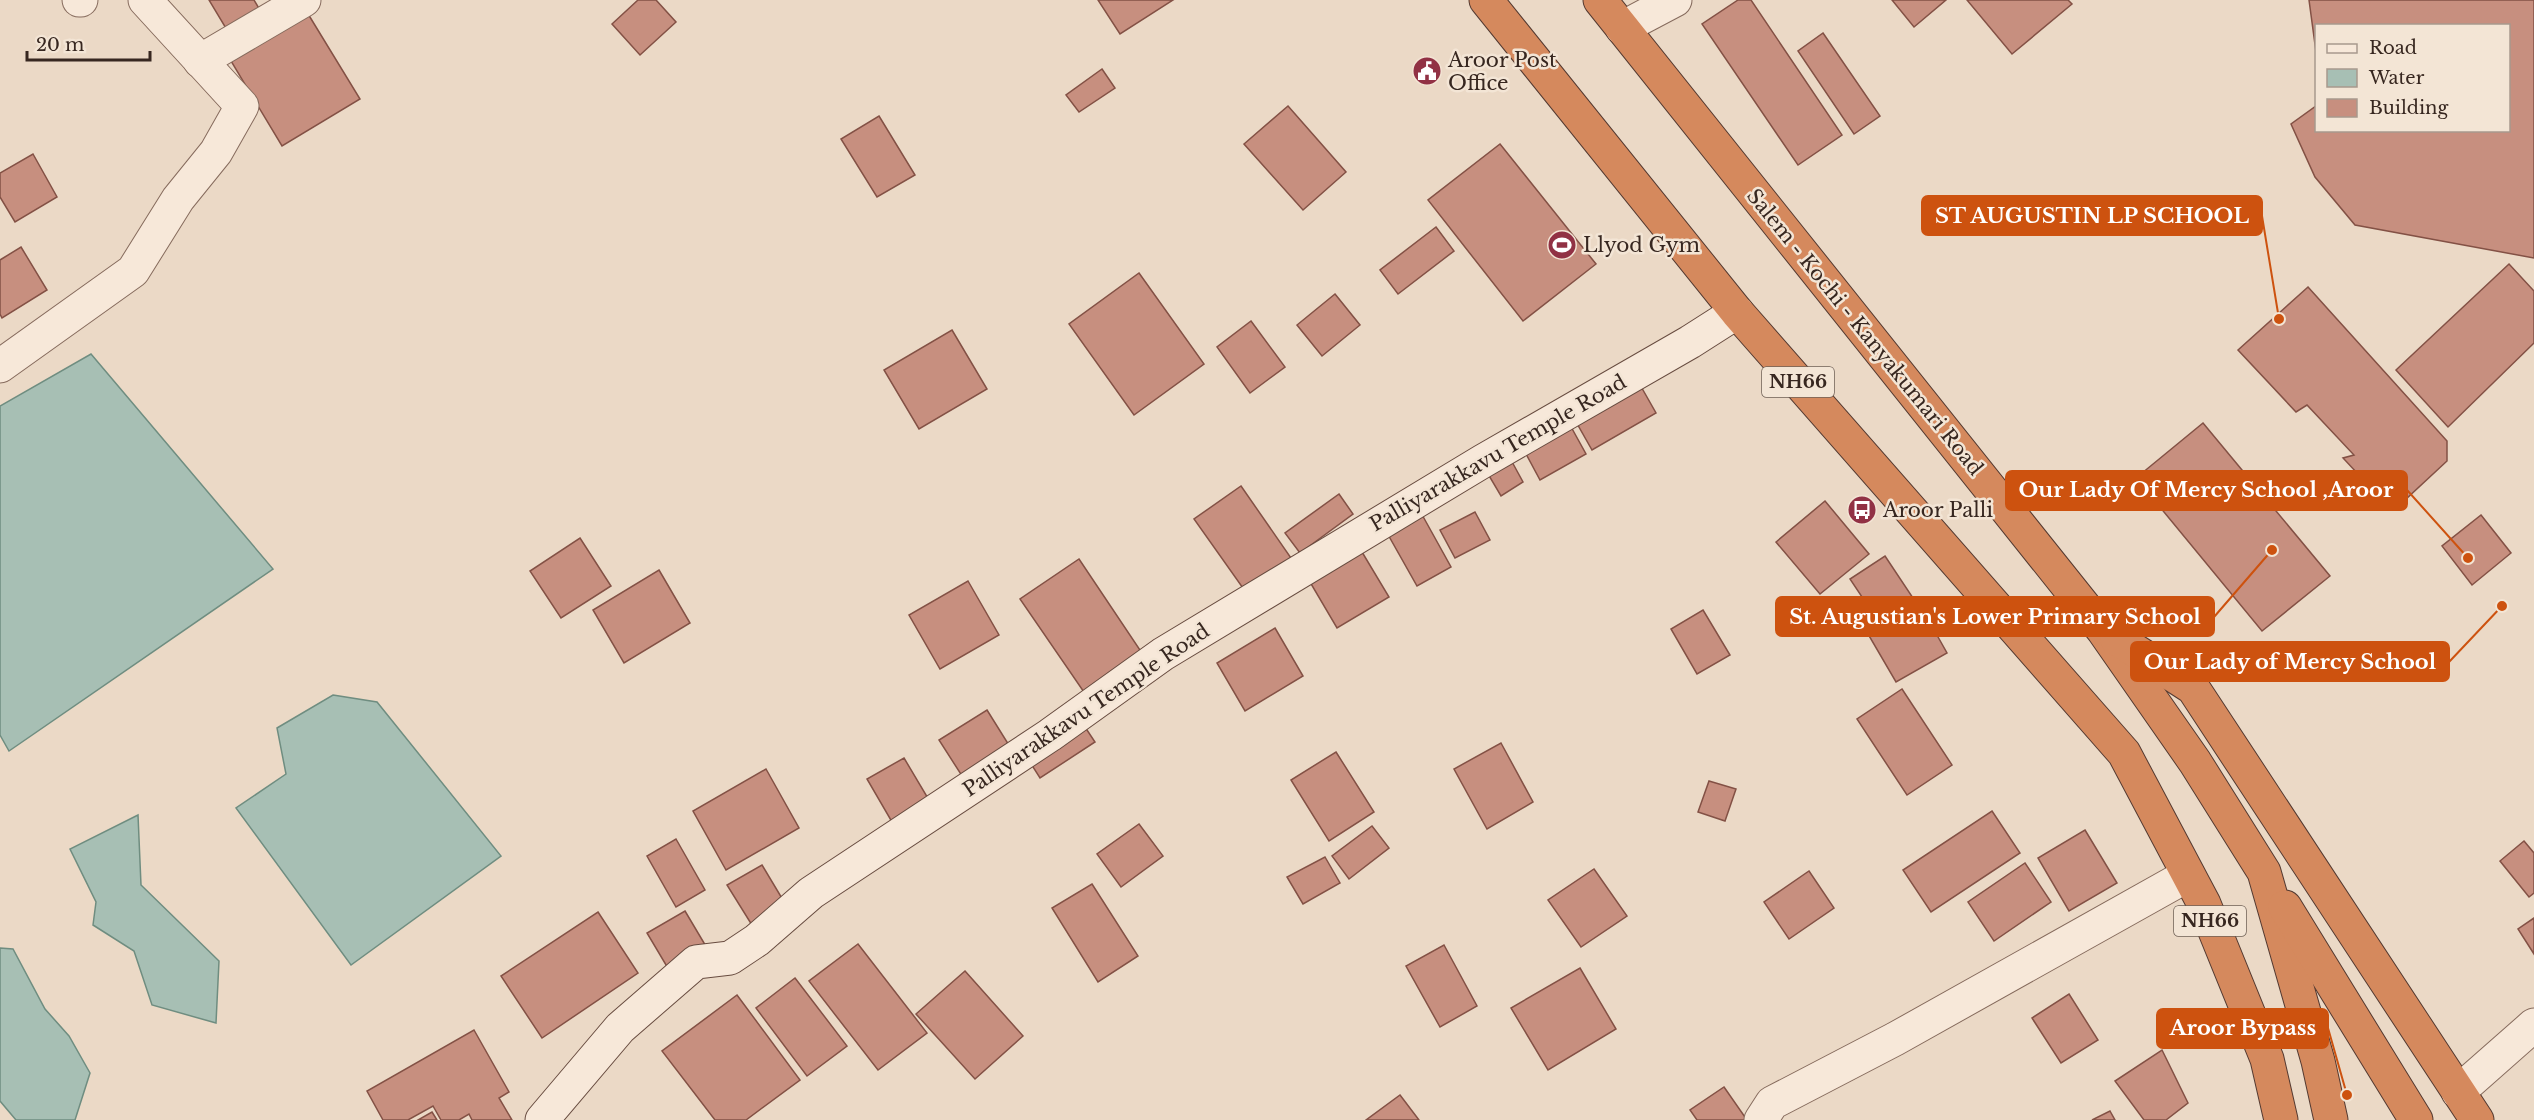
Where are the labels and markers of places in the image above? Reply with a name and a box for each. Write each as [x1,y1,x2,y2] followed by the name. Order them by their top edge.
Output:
[1447,48,1557,95] place label: Aroor Post Office
[1411,55,1443,87] public building icon: Aroor Post Office
[1922,196,2262,235] callout: ST AUGUSTIN LP SCHOOL
[1546,229,1578,261] sports icon: Llyod Gym
[1583,233,1701,257] place label: Llyod Gym
[2006,471,2407,510] callout: Our Lady Of Mercy School ,Aroor
[1846,494,1878,526] bus stop icon: Aroor Palli
[1882,498,1993,522] place label: Aroor Palli
[1776,597,2214,636] callout: St. Augustian's Lower Primary School
[2131,642,2449,681] callout: Our Lady of Mercy School
[2157,1009,2328,1048] callout: Aroor Bypass

